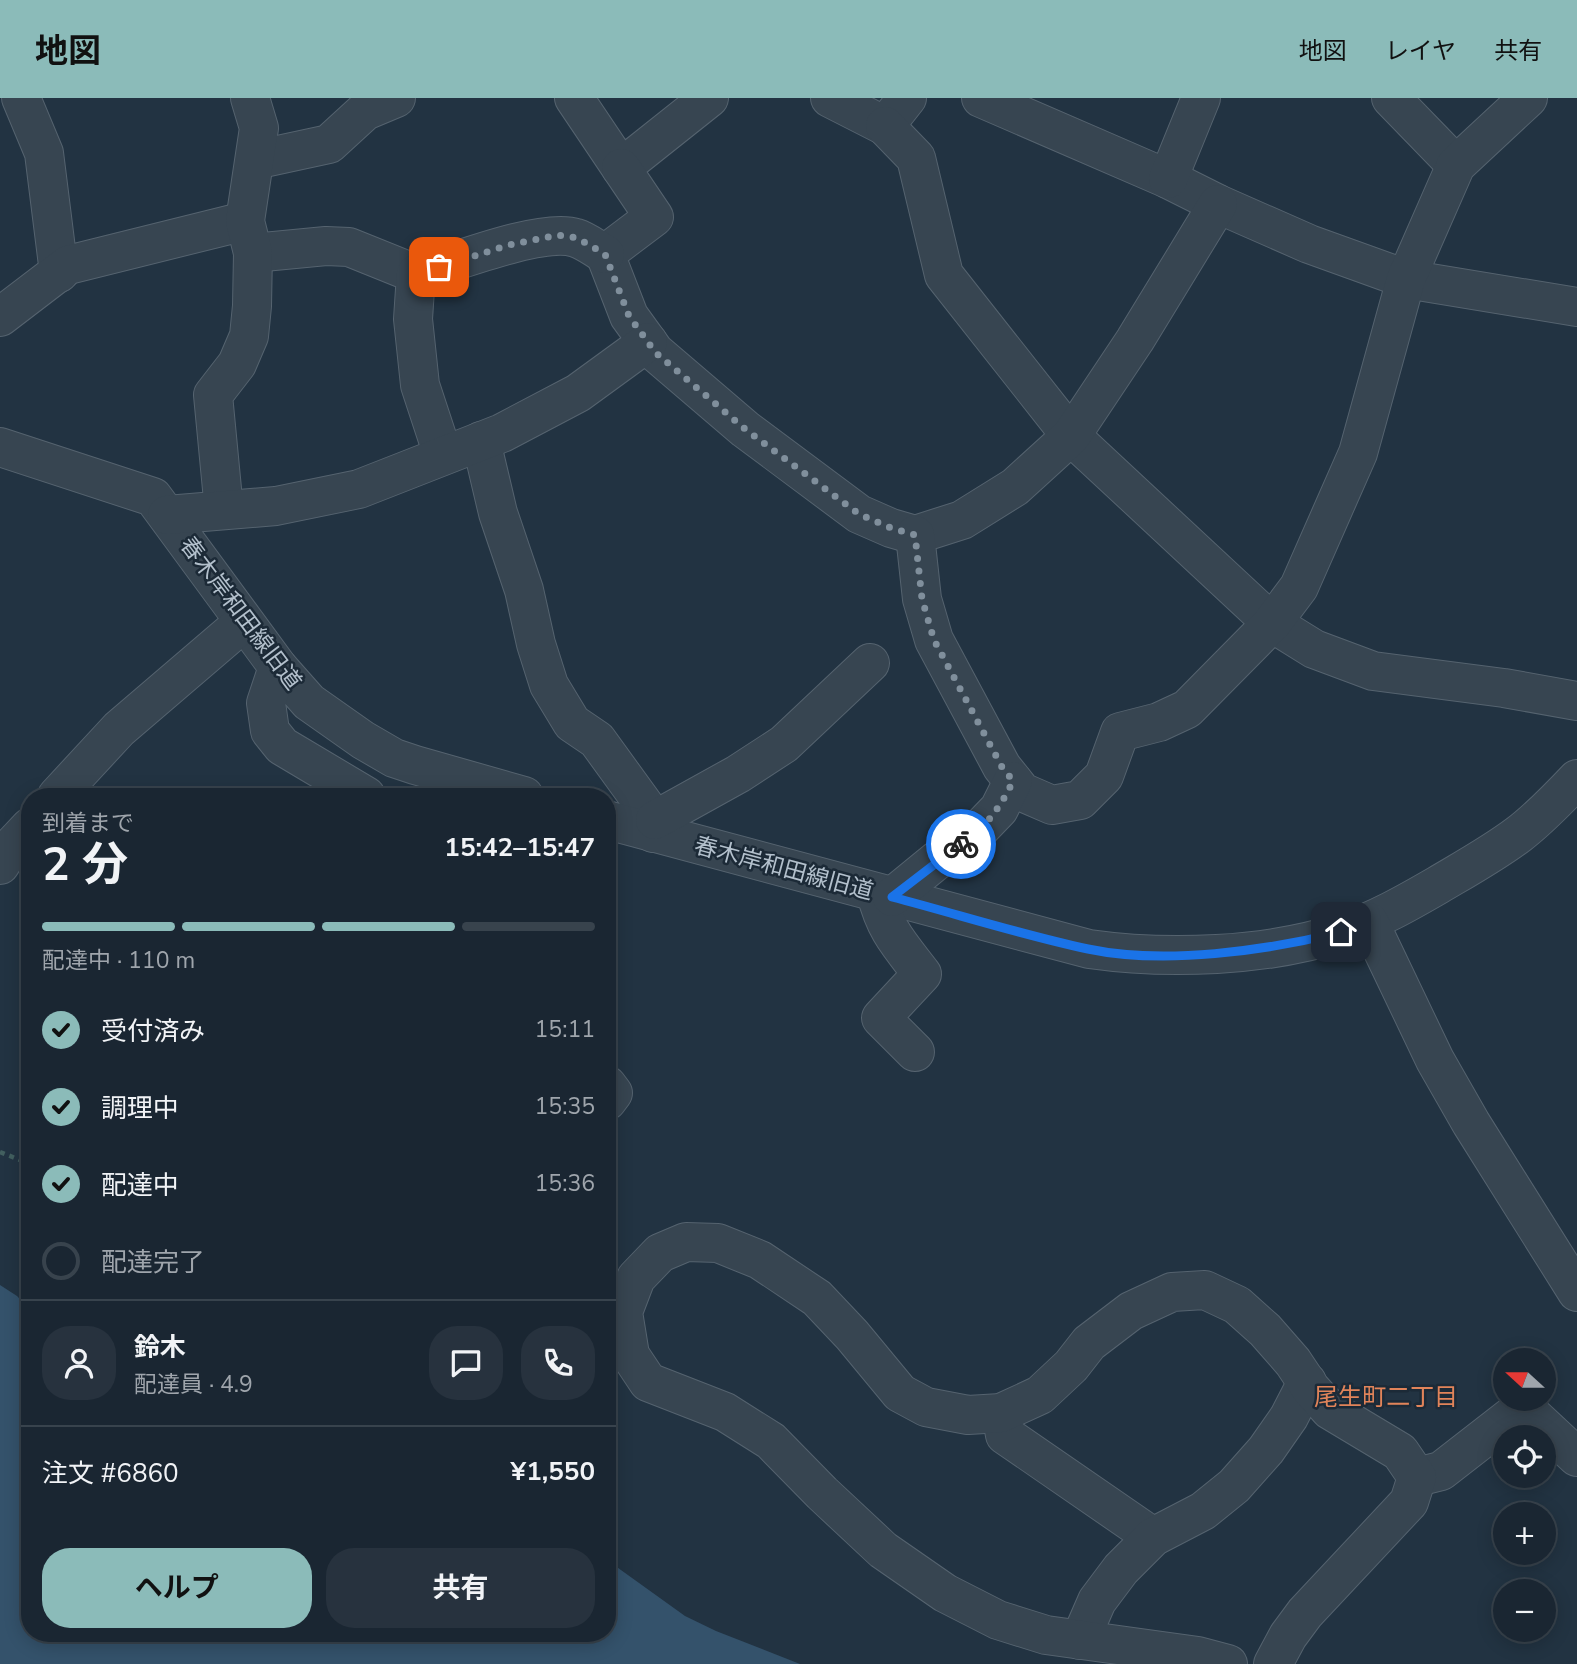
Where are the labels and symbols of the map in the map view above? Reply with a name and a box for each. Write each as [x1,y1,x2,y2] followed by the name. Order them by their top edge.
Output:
[409,237,469,297] pin
[173,530,308,696] street label: 春木岸和田線旧道
[926,809,996,879] courier
[691,830,877,907] street label: 春木岸和田線旧道
[1311,902,1371,962] pin
[1493,1348,1556,1410] north arrow
[1314,1381,1458,1413] district label: 尾生町二丁目

